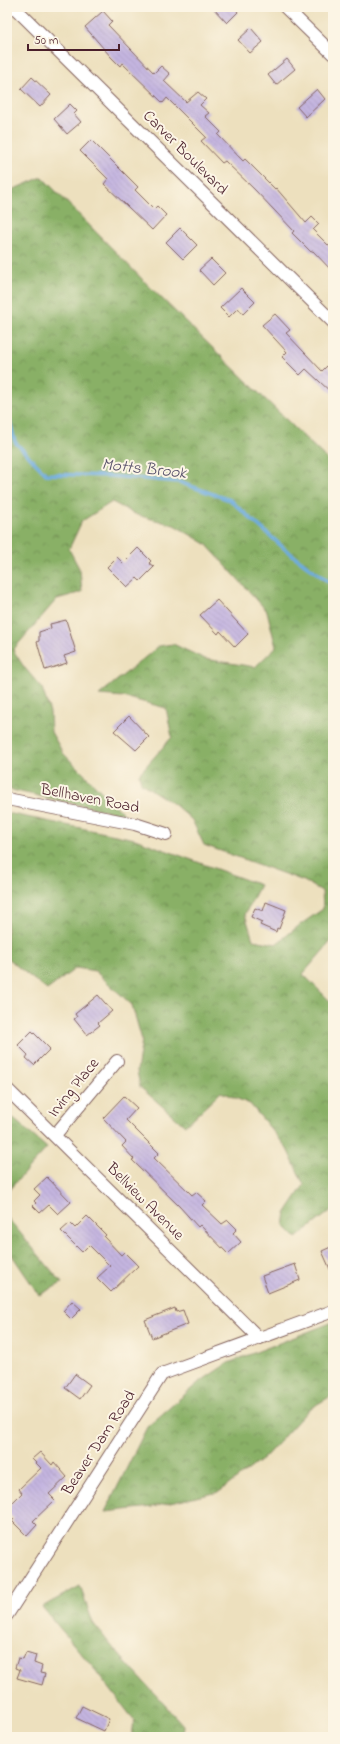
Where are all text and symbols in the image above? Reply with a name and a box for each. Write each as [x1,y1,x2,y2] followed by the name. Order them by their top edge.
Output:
[28,26,119,52] scale bar
[34,32,58,50] text: 50 m
[137,105,233,201] street label: Carver Boulevard
[101,452,189,486] water label: Motts Brook
[38,777,141,820] street label: Bellhaven Road
[42,1052,106,1123] street label: Irving Place
[100,1157,190,1247] street label: Bellview Avenue
[55,1386,142,1501] street label: Beaver Dam Road

